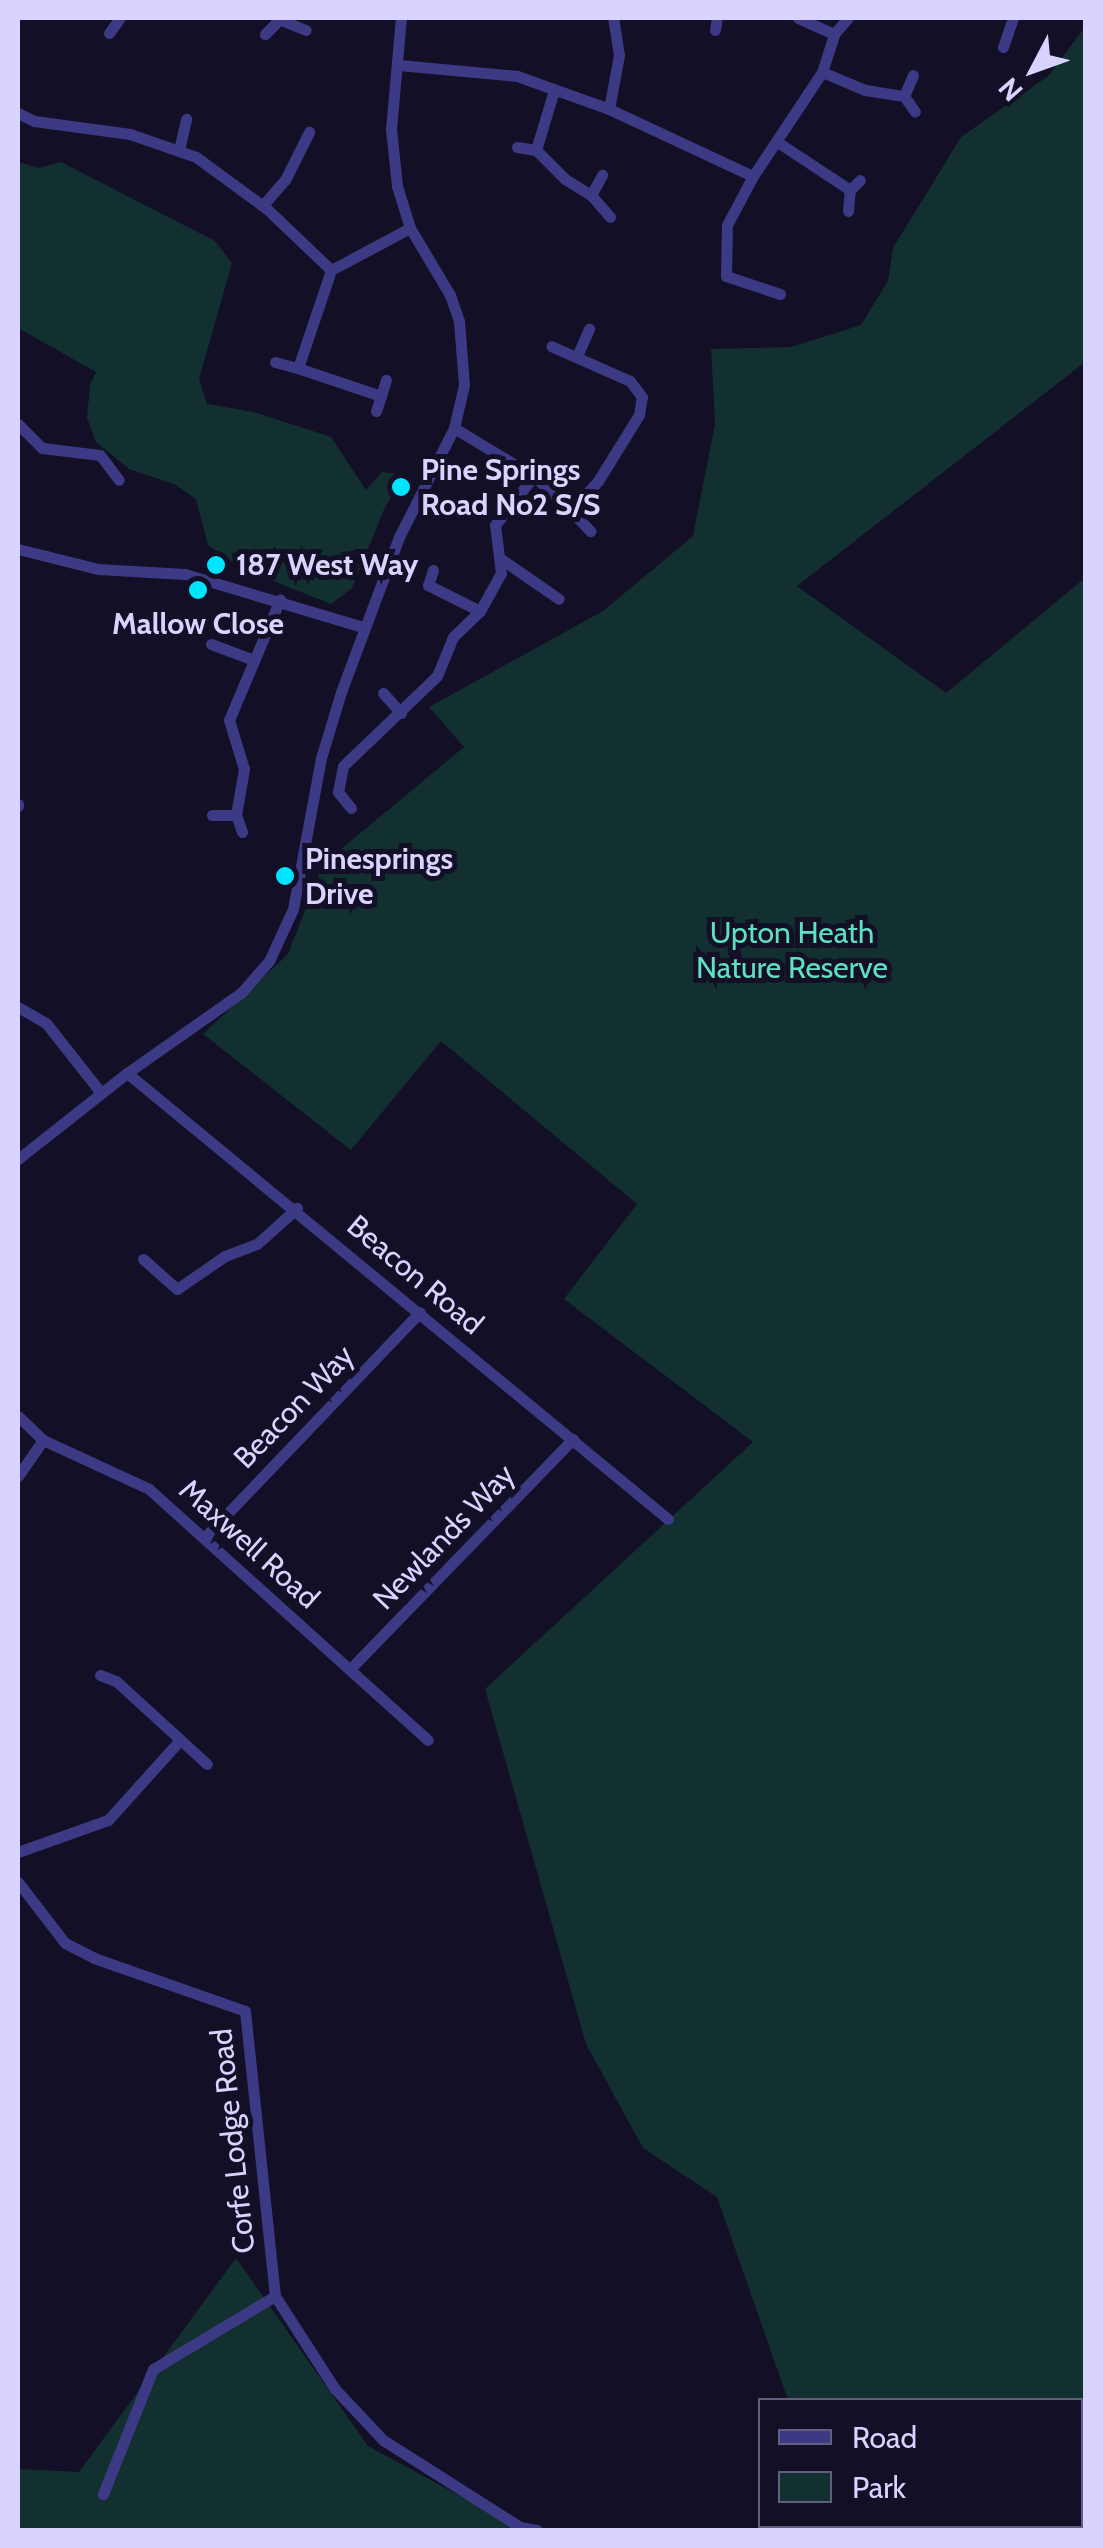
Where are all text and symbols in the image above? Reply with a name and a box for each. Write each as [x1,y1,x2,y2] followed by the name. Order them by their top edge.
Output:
[983,20,1083,120] north arrow
[991,71,1030,108] text: N
[421,452,600,522] place label: Pine Springs Road No2 S/S
[390,476,412,498] marker: Pine Springs Road No2 S/S
[236,547,418,583] place label: 187 West Way
[205,554,227,576] marker: 187 West Way
[187,579,209,601] marker: Mallow Close
[112,606,284,642] place label: Mallow Close
[305,841,453,912] place label: Pinesprings Drive
[274,865,296,887] marker: Pinesprings Drive
[696,915,888,986] park label: Upton Heath Nature Reserve
[340,1208,490,1342] street label: Beacon Road
[226,1338,362,1476] street label: Beacon Way
[366,1457,522,1617] street label: Newlands Way
[172,1472,326,1616] street label: Maxwell Road
[203,2027,263,2255] street label: Corfe Lodge Road
[758,2398,1083,2528] legend
[852,2419,917,2456] text: Road
[852,2469,906,2506] text: Park

